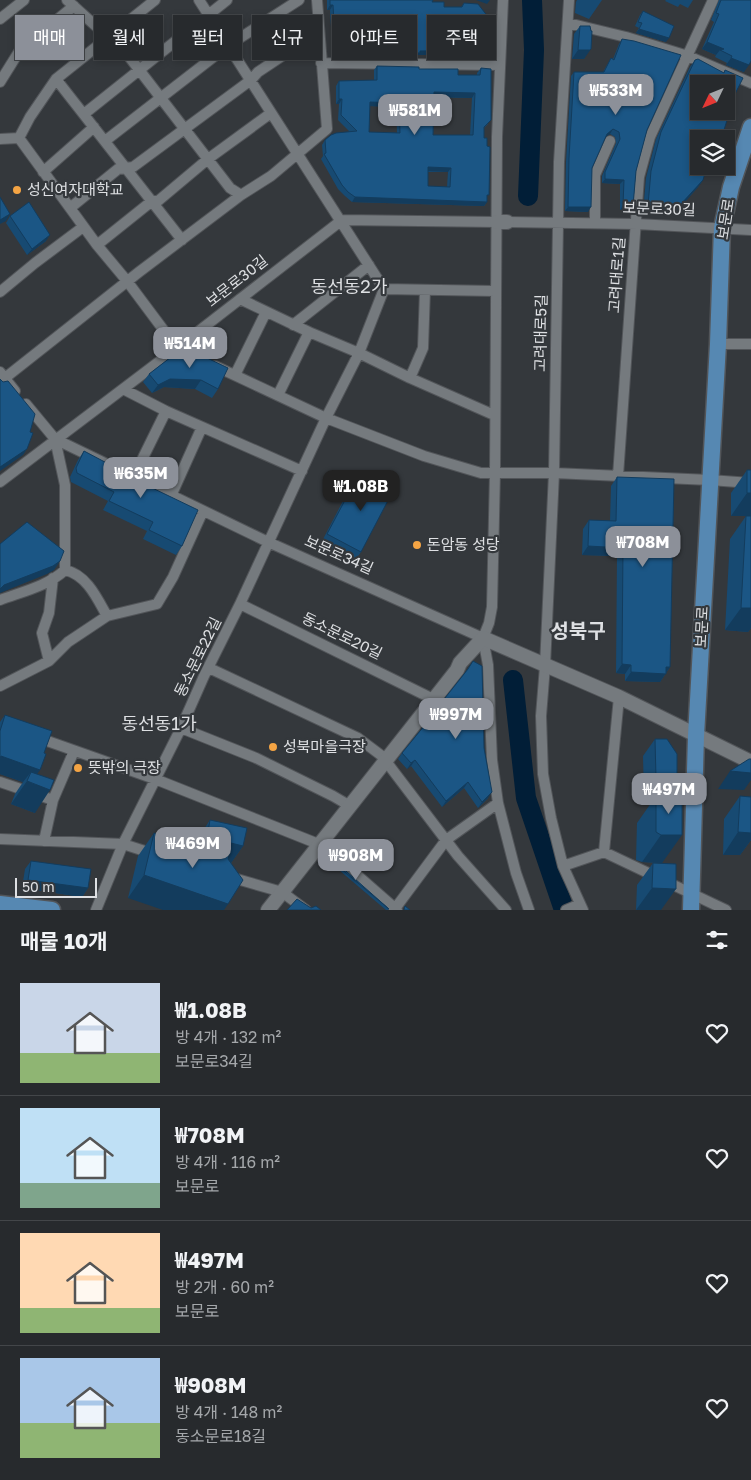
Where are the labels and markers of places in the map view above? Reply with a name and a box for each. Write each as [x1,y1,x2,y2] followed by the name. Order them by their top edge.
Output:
[581,74,651,116] pin: ₩533M
[380,94,450,136] pin: ₩581M
[27,180,124,198] place label: 성신여자대학교
[11,184,23,196] marker: 성신여자대학교
[155,326,225,369] pin: ₩514M
[106,456,176,499] pin: ₩635M
[320,470,402,512] pin: ₩1.08B
[608,526,678,568] pin: ₩708M
[427,535,500,553] place label: 돈암동 성당
[411,539,423,551] marker: 돈암동 성당
[421,698,491,740] pin: ₩997M
[283,737,366,755] place label: 성북마을극장
[267,741,279,753] marker: 성북마을극장
[88,758,161,776] place label: 뜻밖의 극장
[72,762,84,774] marker: 뜻밖의 극장
[634,772,704,815] pin: ₩497M
[158,826,228,869] pin: ₩469M
[321,838,391,881] pin: ₩908M

